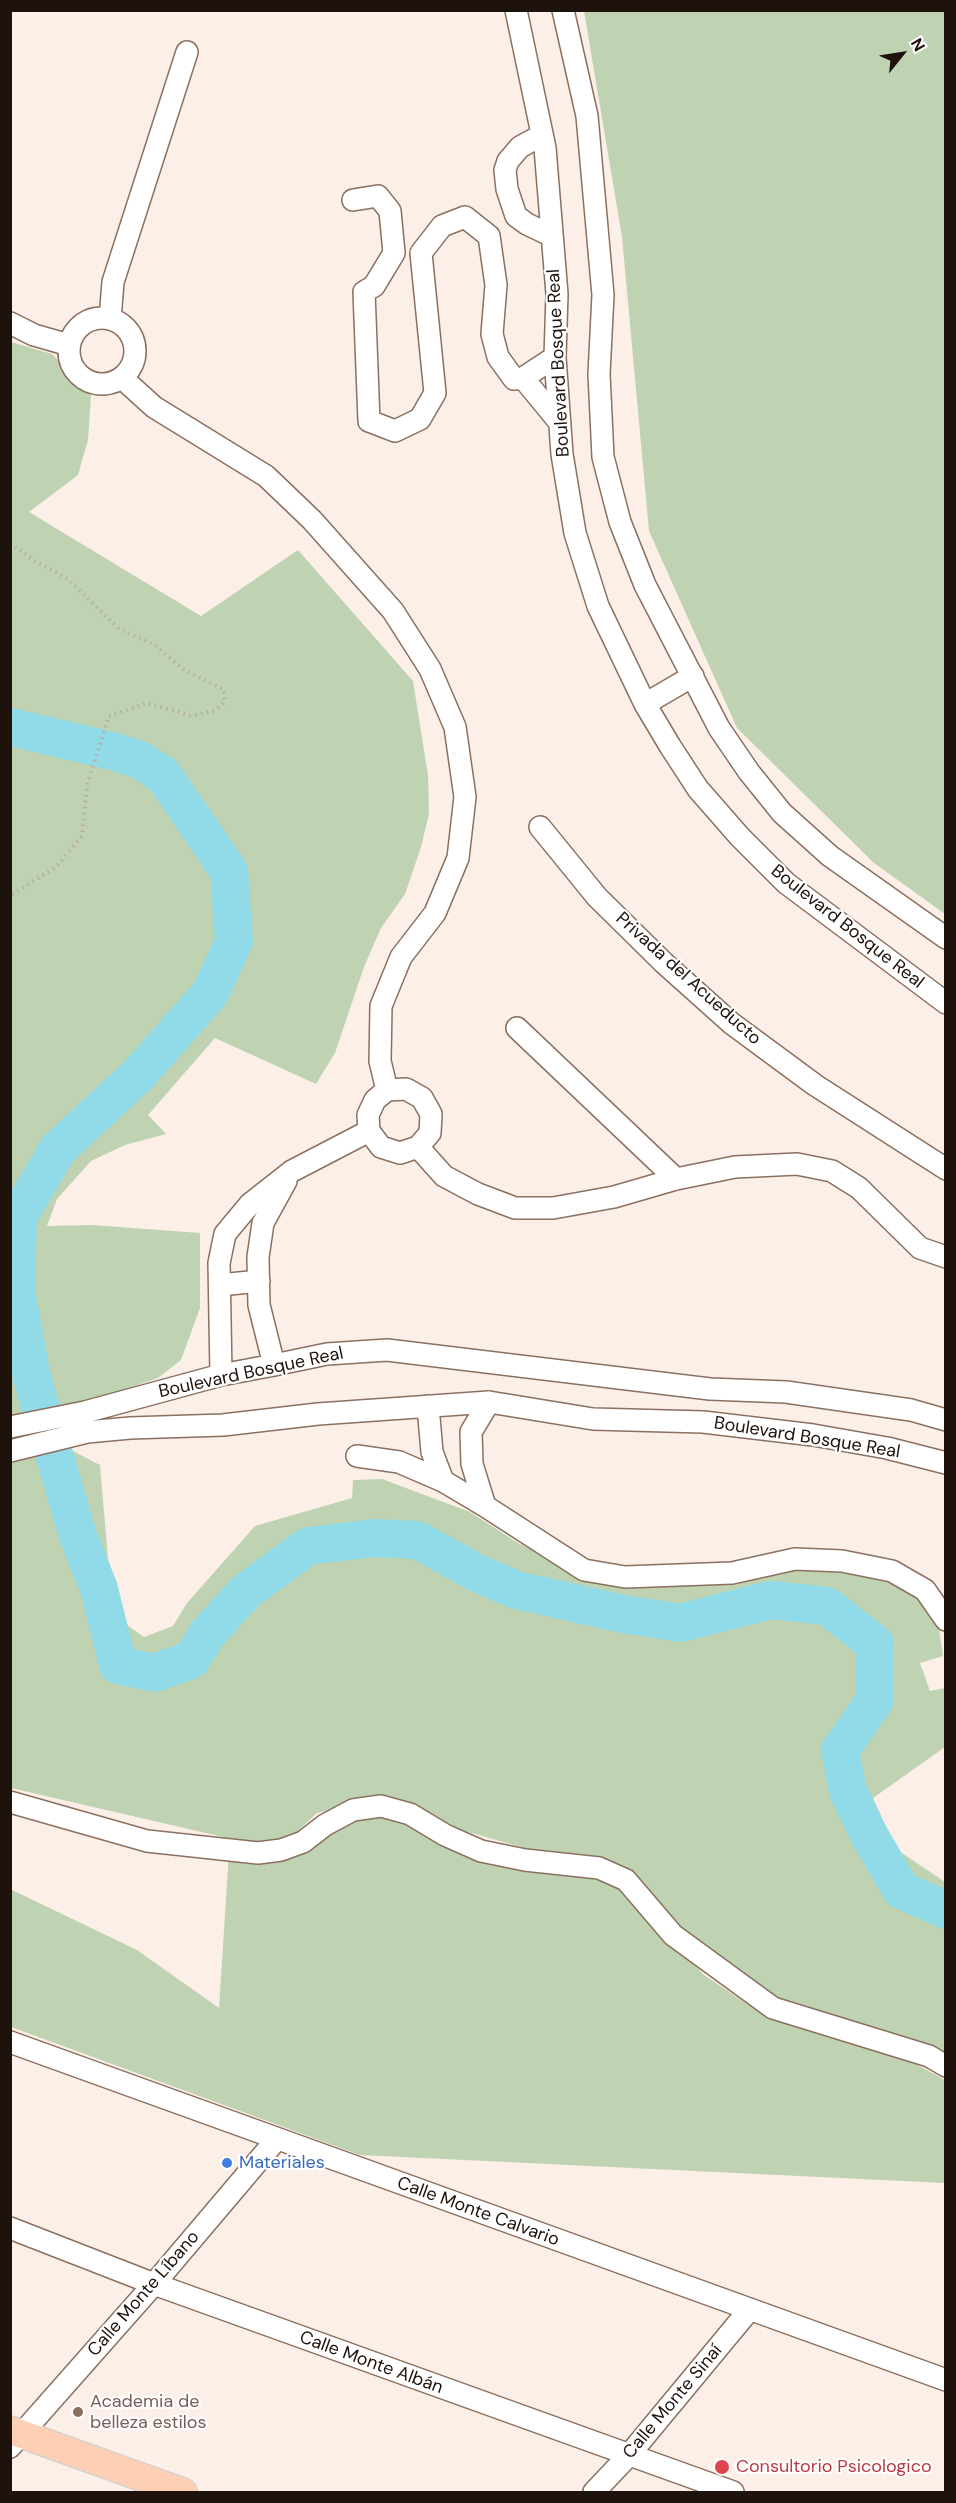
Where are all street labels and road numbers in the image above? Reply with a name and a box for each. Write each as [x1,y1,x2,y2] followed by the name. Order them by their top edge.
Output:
[543,268,575,458] street label: Boulevard Bosque Real
[766,861,928,993] street label: Boulevard Bosque Real
[611,908,765,1050] street label: Privada del Acueducto
[157,1343,345,1403] street label: Boulevard Bosque Real
[712,1413,902,1463] street label: Boulevard Bosque Real
[394,2173,562,2251] street label: Calle Monte Calvario
[84,2227,204,2361] street label: Calle Monte Líbano
[296,2327,446,2399] street label: Calle Monte Albán
[619,2340,727,2464] street label: Calle Monte Sinaí

